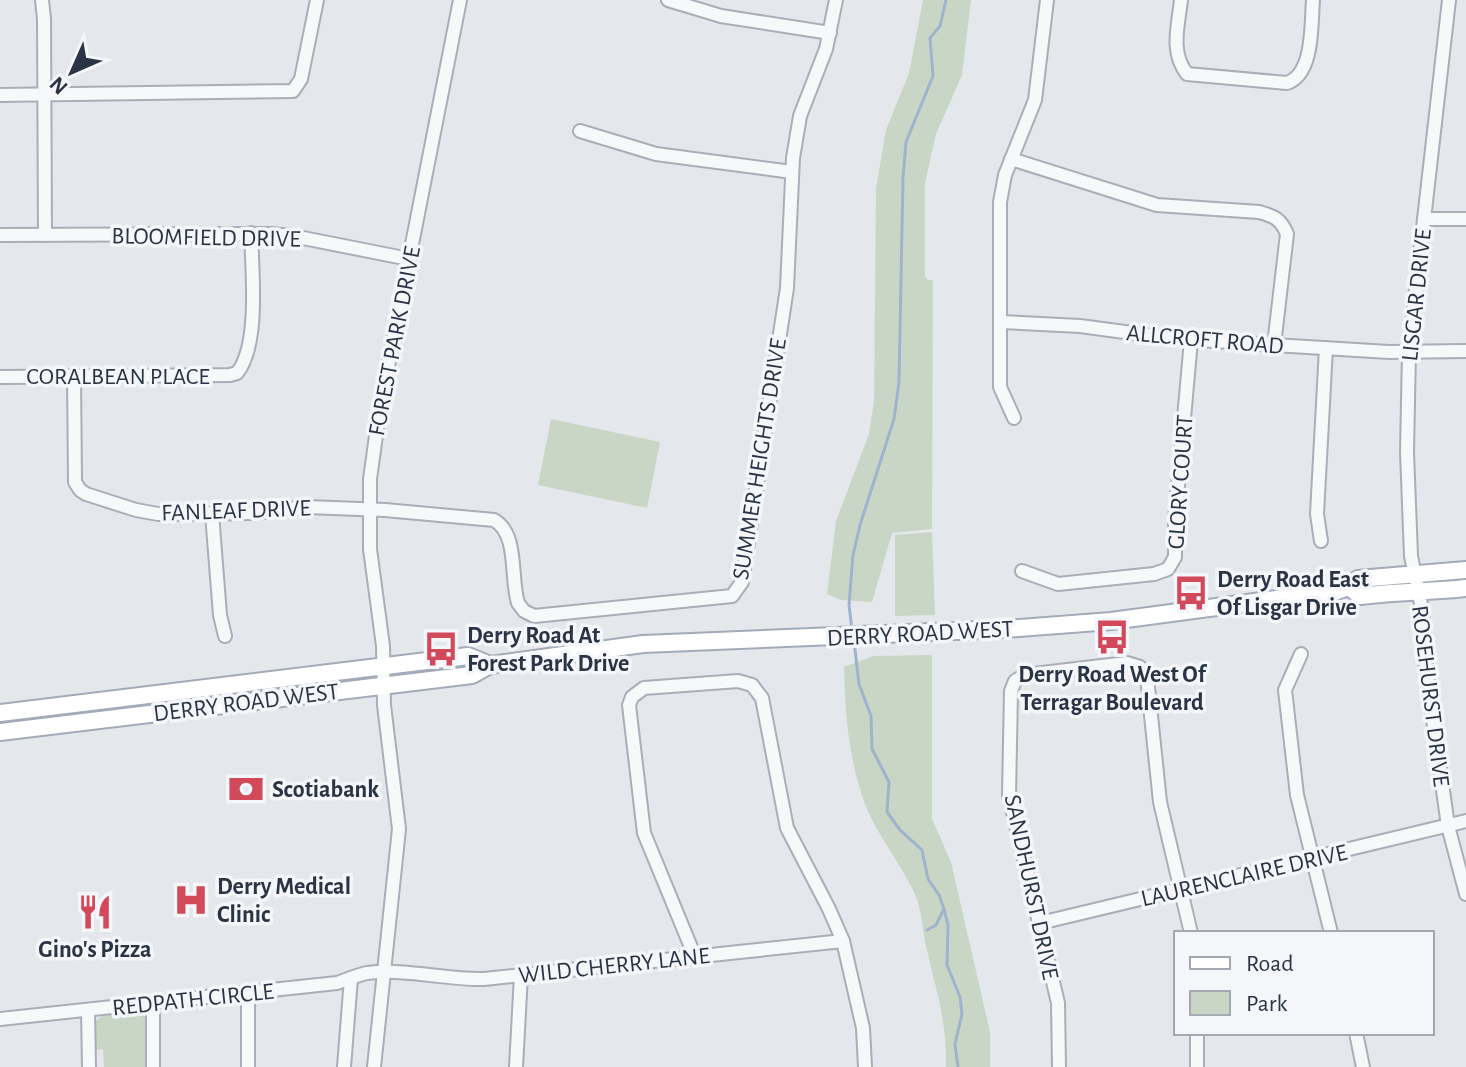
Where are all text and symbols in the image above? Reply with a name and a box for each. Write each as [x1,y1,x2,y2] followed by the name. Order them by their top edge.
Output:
[32,32,112,112] north arrow
[45,72,72,99] text: N
[111,224,301,252] street label: BLOOMFIELD DRIVE
[1398,227,1436,363] street label: LISGAR DRIVE
[365,244,425,438] street label: FOREST PARK DRIVE
[1125,321,1285,359] street label: ALLCROFT ROAD
[729,336,791,582] street label: SUMMER HEIGHTS DRIVE
[26,365,210,389] street label: CORALBEAN PLACE
[1164,414,1198,550] street label: GLORY COURT
[161,496,312,526] street label: FANLEAF DRIVE
[1217,568,1369,620] place label: Derry Road East Of Lisgar Drive
[1172,574,1210,612] bus stop icon: Derry Road East Of Lisgar Drive
[1407,604,1453,789] street label: ROSEHURST DRIVE
[826,617,1014,651] street label: DERRY ROAD WEST
[1093,618,1131,656] bus stop icon: Derry Road West Of Terragar Boulevard
[467,624,629,676] place label: Derry Road At Forest Park Drive
[422,630,460,668] bus stop icon: Derry Road At Forest Park Drive
[1018,663,1208,715] place label: Derry Road West Of Terragar Boulevard
[152,680,340,726] street label: DERRY ROAD WEST
[227,770,265,808] bank icon: Scotiabank
[272,778,379,802] place label: Scotiabank
[1000,793,1062,982] street label: SANDHURST DRIVE
[1139,840,1350,911] street label: LAURENCLAIRE DRIVE
[217,875,351,927] place label: Derry Medical Clinic
[172,881,210,919] hospital icon: Derry Medical Clinic
[76,893,114,931] restaurant icon: Gino's Pizza
[1174,931,1434,1035] legend
[38,938,152,962] place label: Gino's Pizza
[517,944,711,988] street label: WILD CHERRY LANE
[1246,952,1294,976] text: Road
[111,980,276,1020] street label: REDPATH CIRCLE
[1246,992,1287,1016] text: Park

